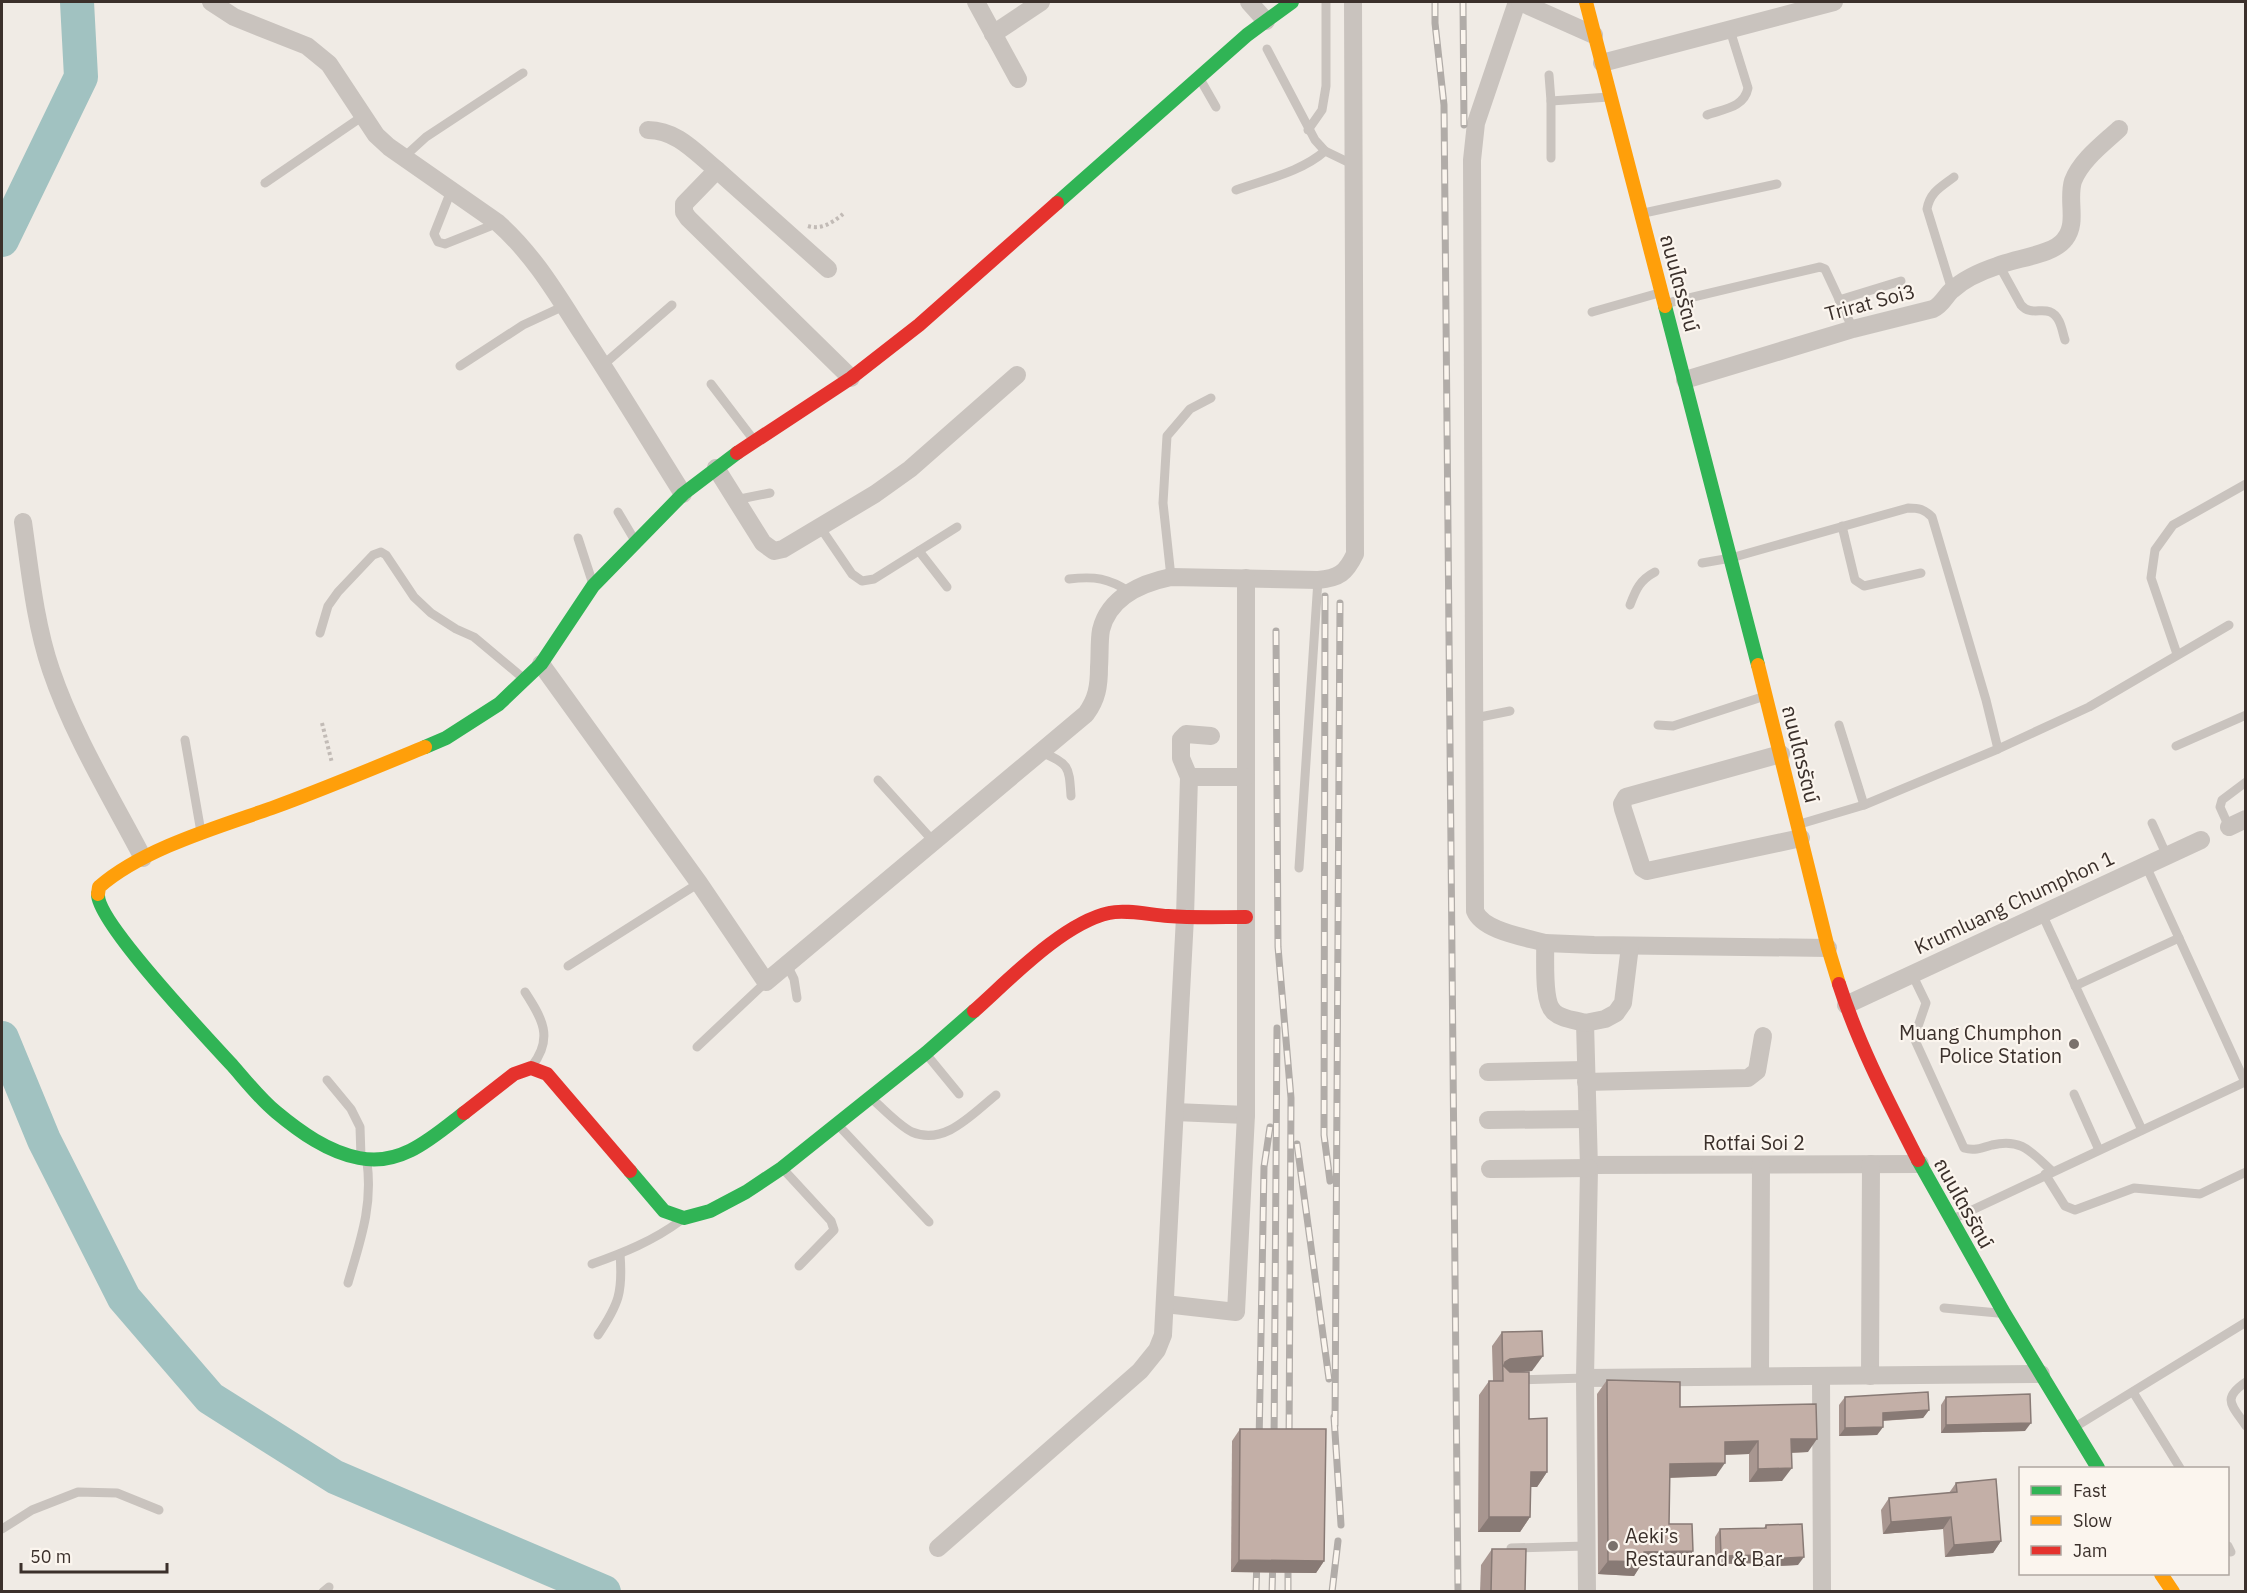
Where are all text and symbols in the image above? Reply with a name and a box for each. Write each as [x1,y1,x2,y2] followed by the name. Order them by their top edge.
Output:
[1654,231,1706,335] street label: ถนนไตรรัตน์
[1822,277,1918,327] street label: Trirat Soi3
[1776,702,1826,806] street label: ถนนไตรรัตน์
[1910,844,2118,960] street label: Krumluang Chumphon 1
[1899,1019,2062,1069] place label: Muang Chumphon Police Station
[2067,1037,2081,1051] marker: Muang Chumphon Police Station
[1703,1129,1805,1156] street label: Rotfai Soi 2
[1928,1153,2000,1253] street label: ถนนไตรรัตน์
[2019,1467,2229,1575] legend
[2073,1479,2107,1502] text: Fast
[2073,1509,2112,1532] text: Slow
[1625,1522,1782,1572] place label: Aeki’s Restaurand & Bar
[21,1536,166,1574] scale bar
[1606,1539,1620,1553] marker: Aeki’s Restaurand & Bar
[2073,1539,2108,1562] text: Jam
[30,1545,72,1568] text: 50 m

